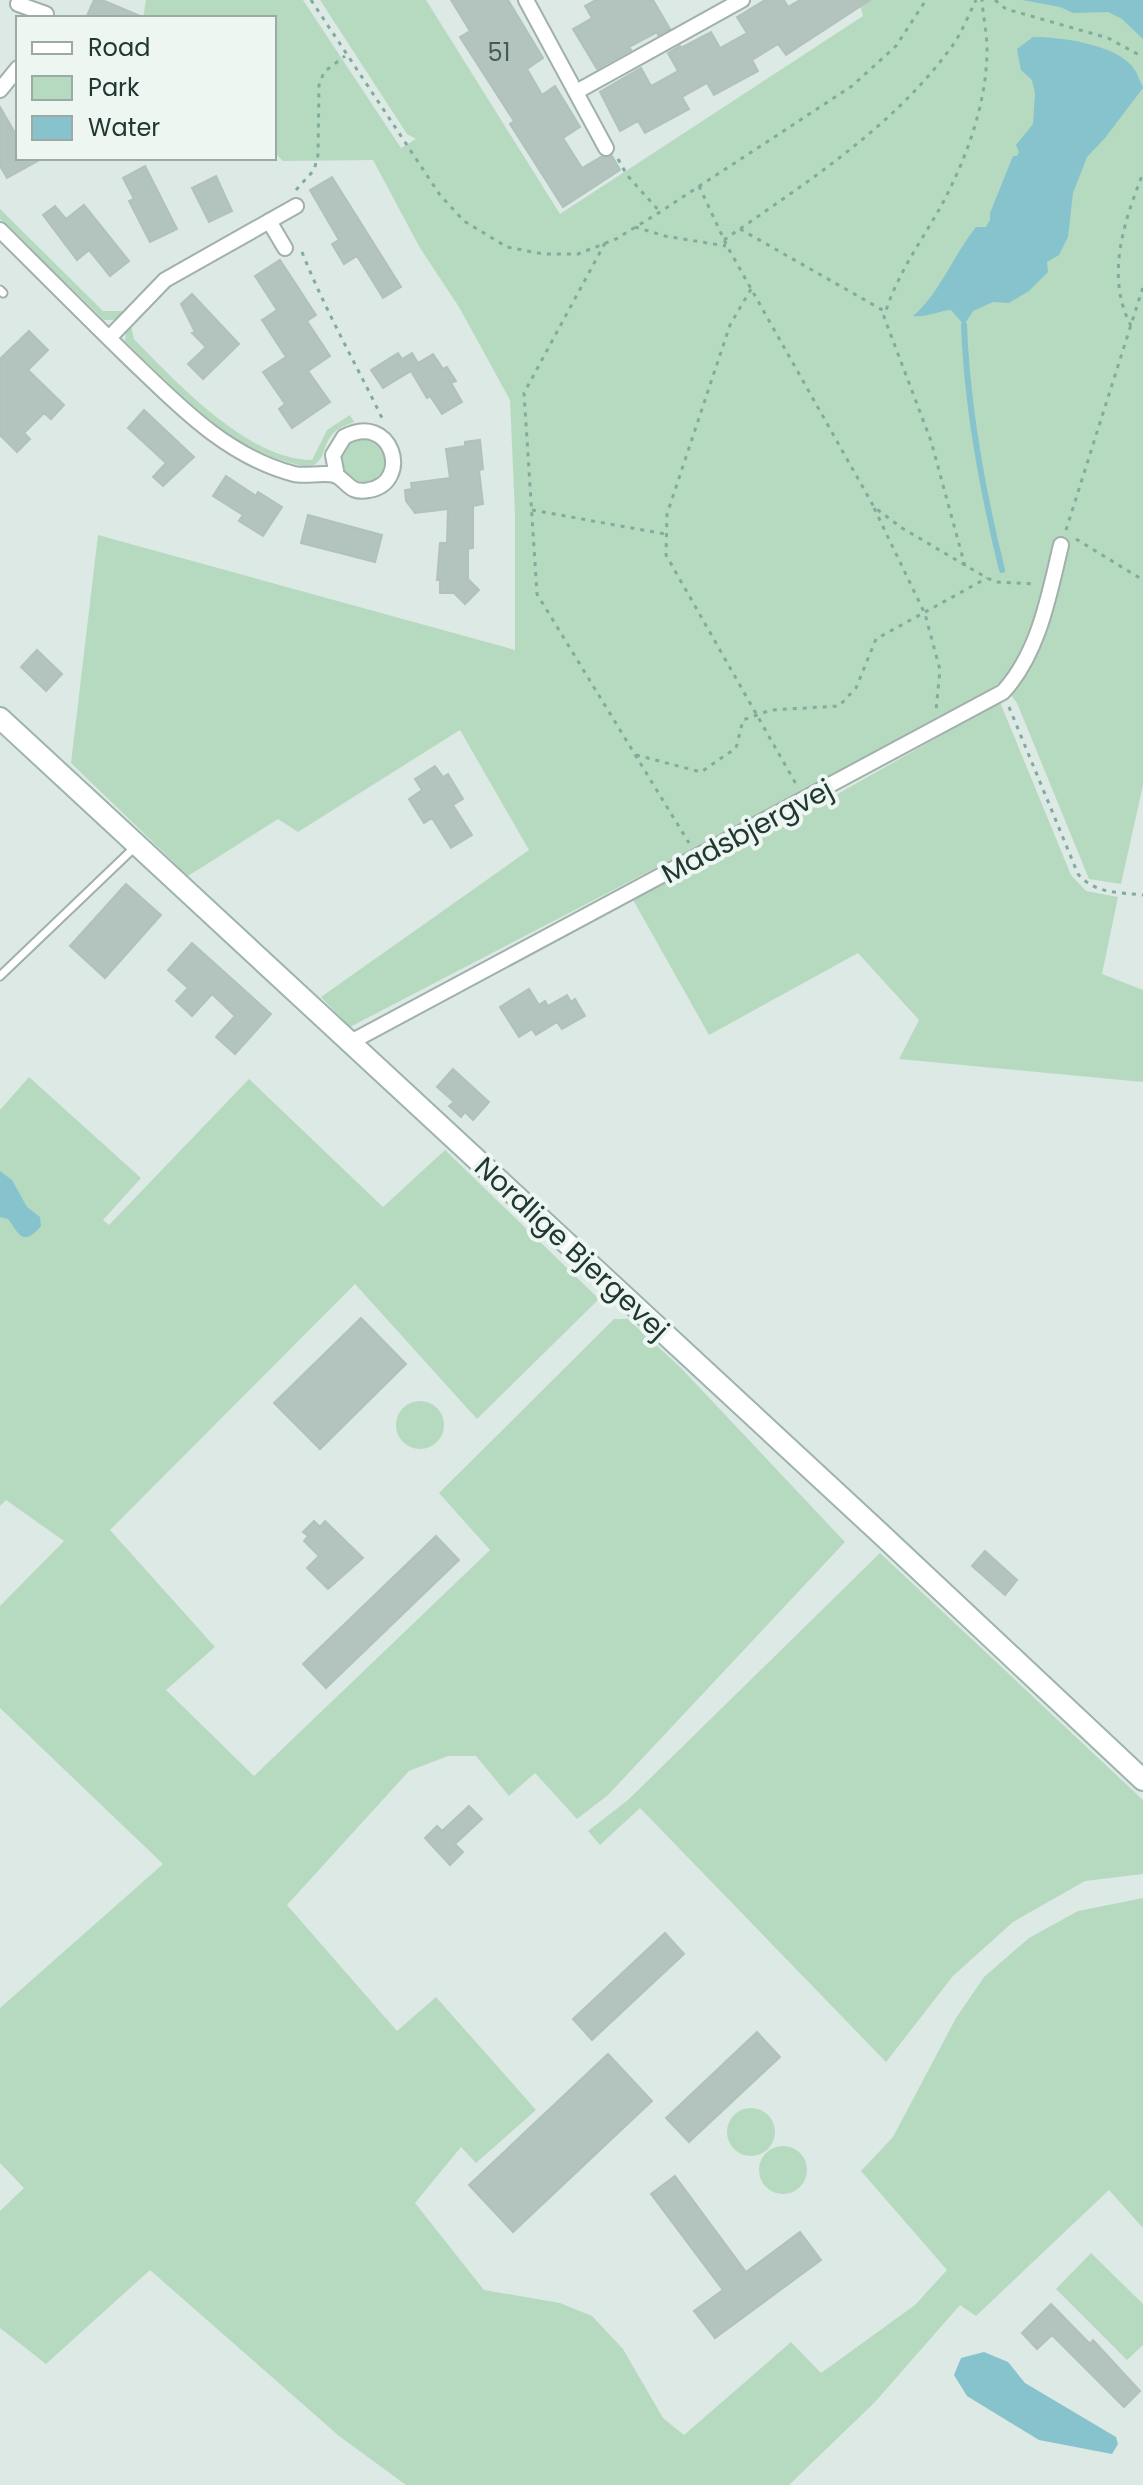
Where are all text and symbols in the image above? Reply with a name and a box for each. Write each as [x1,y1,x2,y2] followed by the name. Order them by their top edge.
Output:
[16,16,276,160] legend
[88,31,150,64] text: Road
[488,36,510,69] house number: 51
[88,71,140,104] text: Park
[88,111,160,144] text: Water
[655,770,840,893] street label: Madsbjergvej
[466,1148,677,1349] street label: Nordlige Bjergevej

